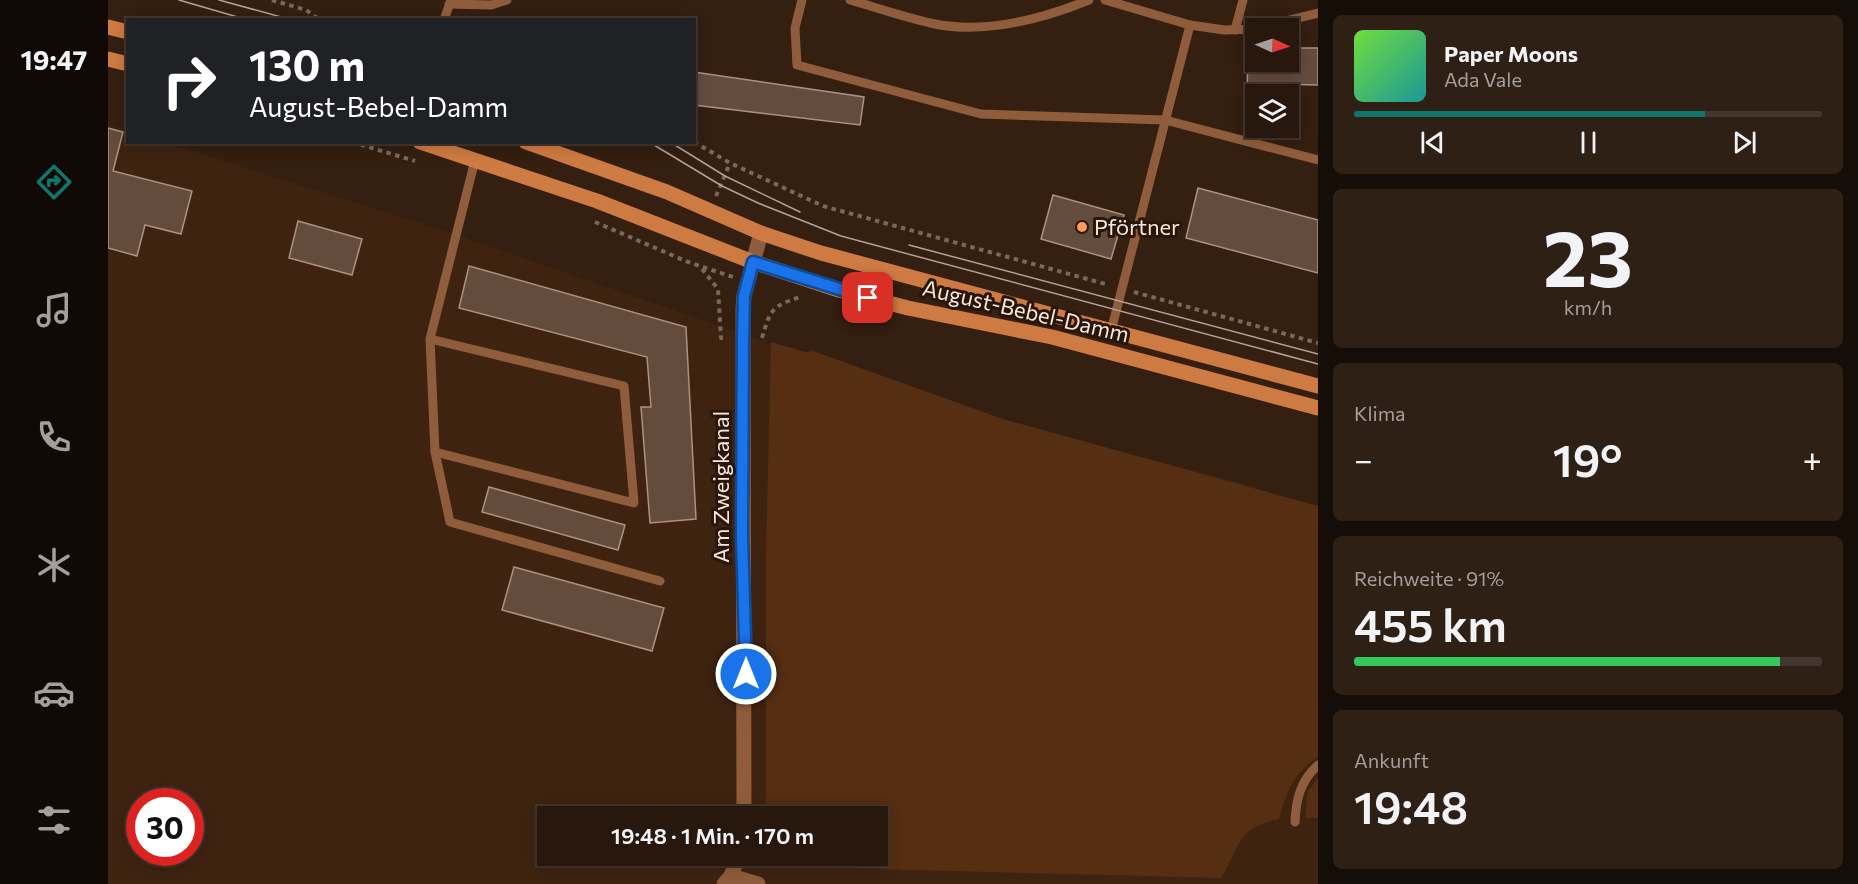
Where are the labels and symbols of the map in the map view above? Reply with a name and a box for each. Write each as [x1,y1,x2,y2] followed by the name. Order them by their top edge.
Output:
[1245,18,1299,72] north arrow
[1094,213,1180,240] place label: Pförtner
[1075,220,1089,234] marker: Pförtner
[842,272,893,323] pin
[920,274,1132,347] street label: August-Bebel-Damm
[707,411,734,563] street label: Am Zweigkanal
[714,642,778,706] position arrow
[126,788,204,866] speed limit sign: 30

